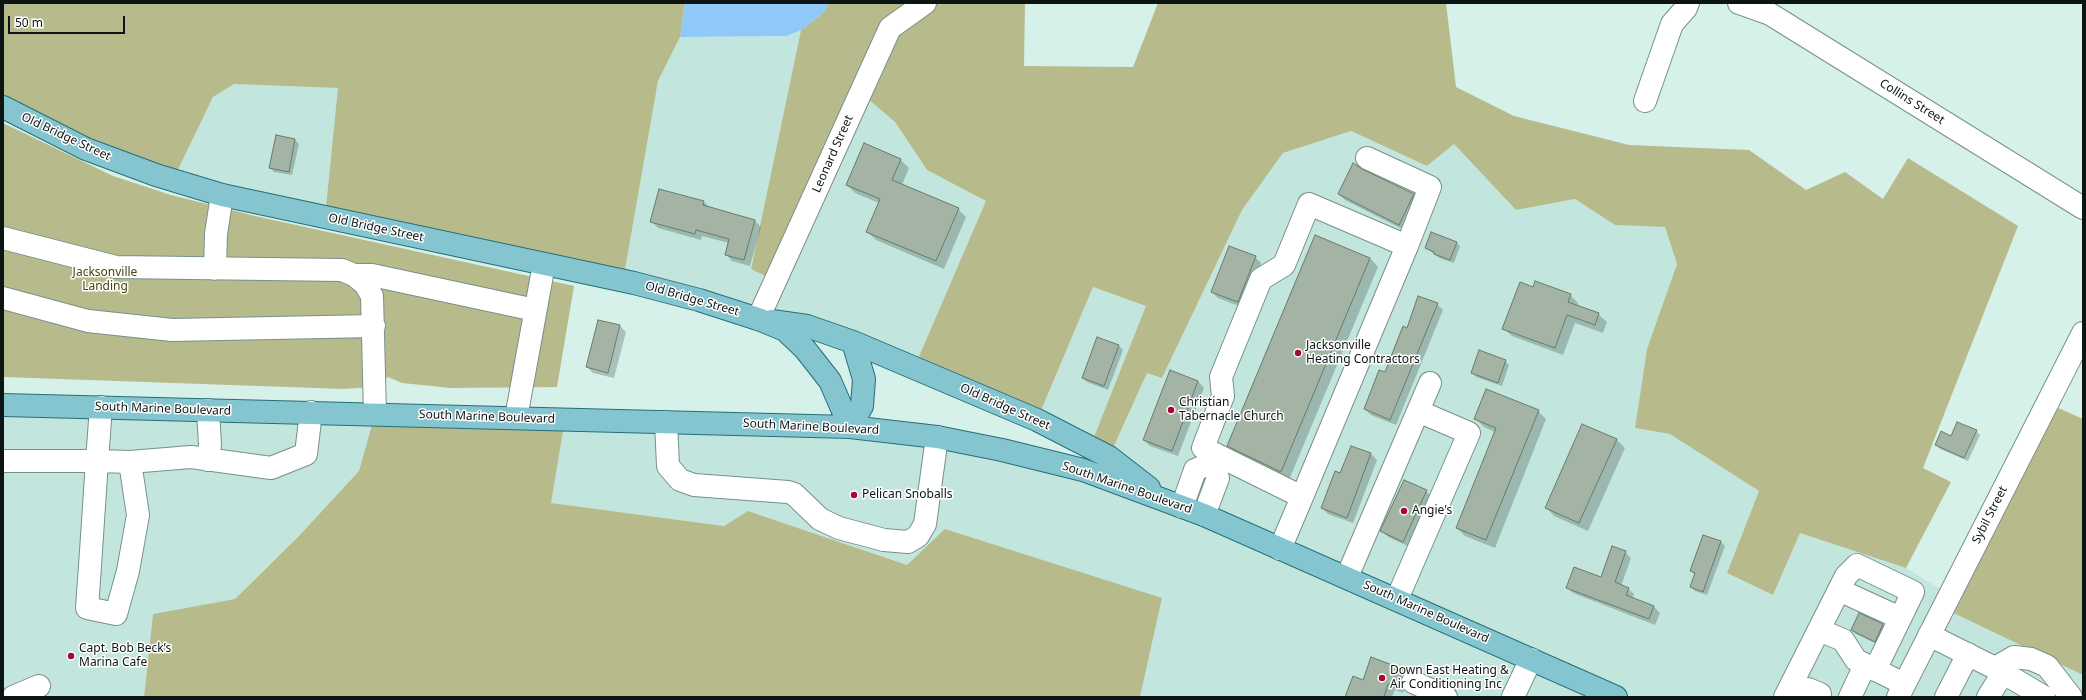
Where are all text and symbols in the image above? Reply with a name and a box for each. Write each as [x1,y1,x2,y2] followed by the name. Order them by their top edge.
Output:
[10,8,127,34] scale bar
[15,14,43,31] text: 50 m
[1877,76,1947,128] street label: Collins Street
[19,110,113,164] street label: Old Bridge Street
[810,113,856,195] street label: Leonard Street
[327,211,425,245] street label: Old Bridge Street
[73,266,137,294] park label: Jacksonville Landing
[643,279,741,319] street label: Old Bridge Street
[1306,339,1420,367] place label: Jacksonville Heating Contractors
[1293,348,1303,358] marker: Jacksonville Heating Contractors
[958,381,1052,433] street label: Old Bridge Street
[1179,396,1284,424] place label: Christian Tabernacle Church
[95,399,231,419] street label: South Marine Boulevard
[1166,405,1176,415] marker: Christian Tabernacle Church
[419,407,555,427] street label: South Marine Boulevard
[743,416,879,438] street label: South Marine Boulevard
[1060,459,1194,517] street label: South Marine Boulevard
[1969,484,2011,546] street label: Sybil Street
[862,488,953,502] place label: Pelican Snoballs
[849,490,859,500] marker: Pelican Snoballs
[1412,504,1452,518] place label: Angie's
[1399,506,1409,516] marker: Angie's
[1361,578,1491,646] street label: South Marine Boulevard
[79,642,171,670] place label: Capt. Bob Beck’s Marina Cafe
[66,651,76,661] marker: Capt. Bob Beck’s Marina Cafe
[1390,664,1509,692] place label: Down East Heating & Air Conditioning Inc
[1377,673,1387,683] marker: Down East Heating & Air Conditioning Inc

